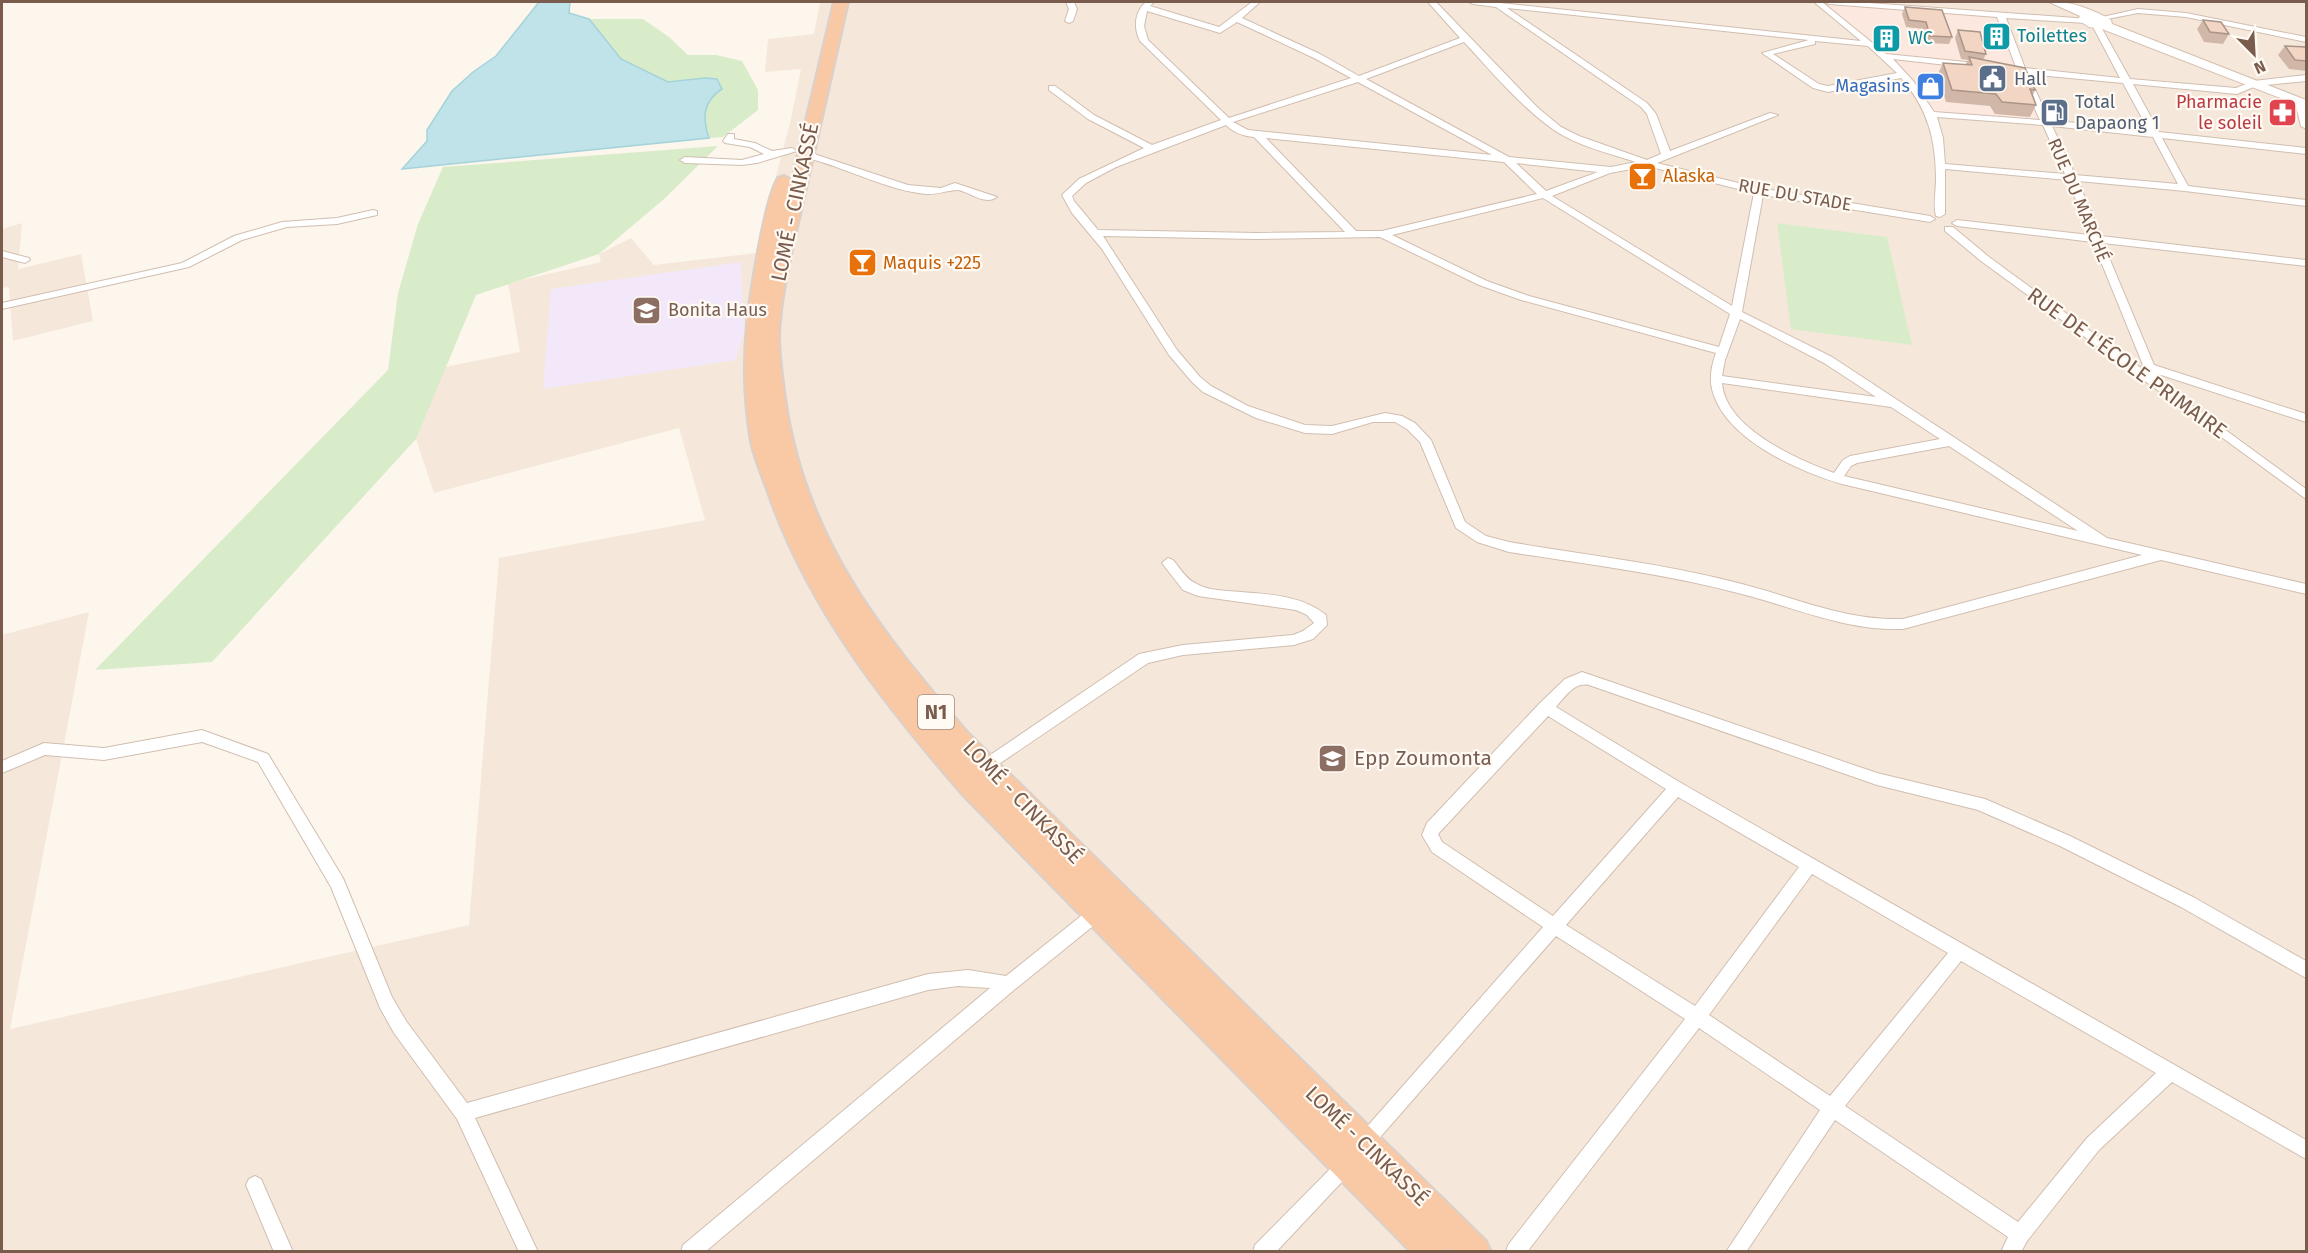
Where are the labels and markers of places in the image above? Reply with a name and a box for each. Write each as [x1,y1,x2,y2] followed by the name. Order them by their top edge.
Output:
[1980,20,2012,52] building icon: Toilettes
[1871,22,1903,54] building icon: WC
[2017,25,2087,47] place label: Toilettes
[1908,27,1933,49] place label: WC
[1977,63,2009,95] public building icon: Hall
[2014,68,2046,90] place label: Hall
[1915,70,1947,102] shop icon: Magasins
[1835,75,1910,97] place label: Magasins
[2075,91,2160,134] place label: Total Dapaong 1
[2176,91,2262,134] place label: Pharmacie le soleil
[2038,96,2070,128] fuel station icon: Total Dapaong 1
[2267,96,2299,128] pharmacy icon: Pharmacie le soleil
[1626,160,1658,192] bar icon: Alaska
[1663,165,1715,187] place label: Alaska
[846,247,878,279] bar icon: Maquis +225
[883,252,981,274] place label: Maquis +225
[631,294,663,326] school or university icon: Bonita Haus
[668,299,767,321] place label: Bonita Haus
[1317,742,1349,774] school or university icon: Epp Zoumonta
[1354,745,1492,771] place label: Epp Zoumonta

